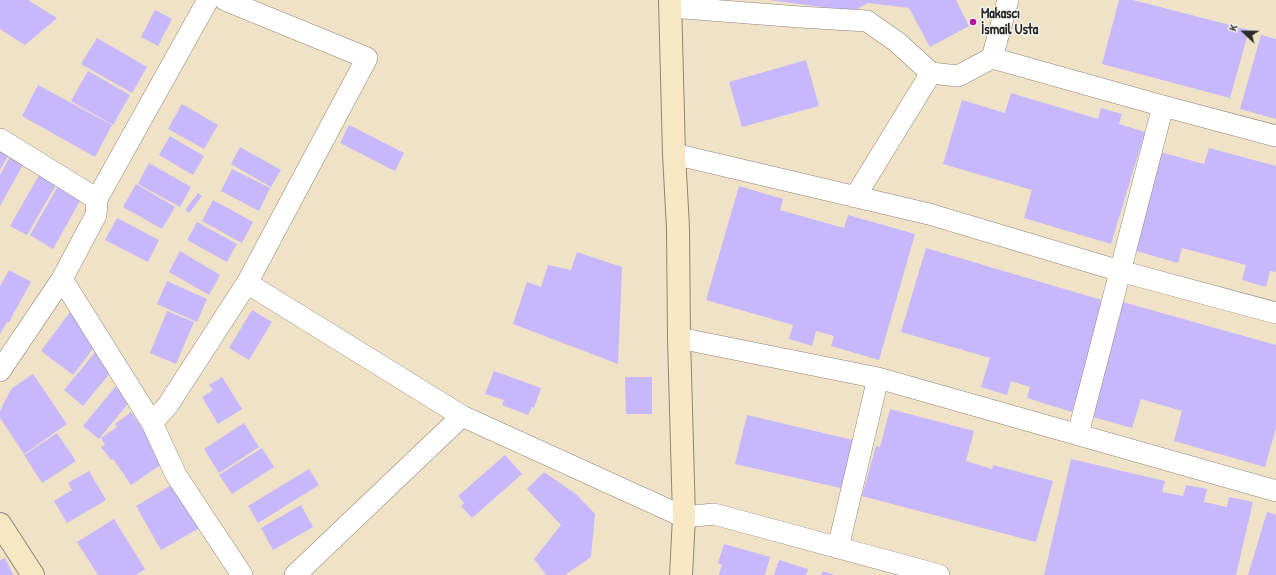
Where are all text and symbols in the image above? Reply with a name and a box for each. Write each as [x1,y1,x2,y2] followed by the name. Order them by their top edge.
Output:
[981,6,1038,38] place label: Makascı İsmail Usta
[1224,12,1264,52] north arrow
[968,17,978,27] marker: Makascı İsmail Usta
[1225,22,1240,33] text: K

